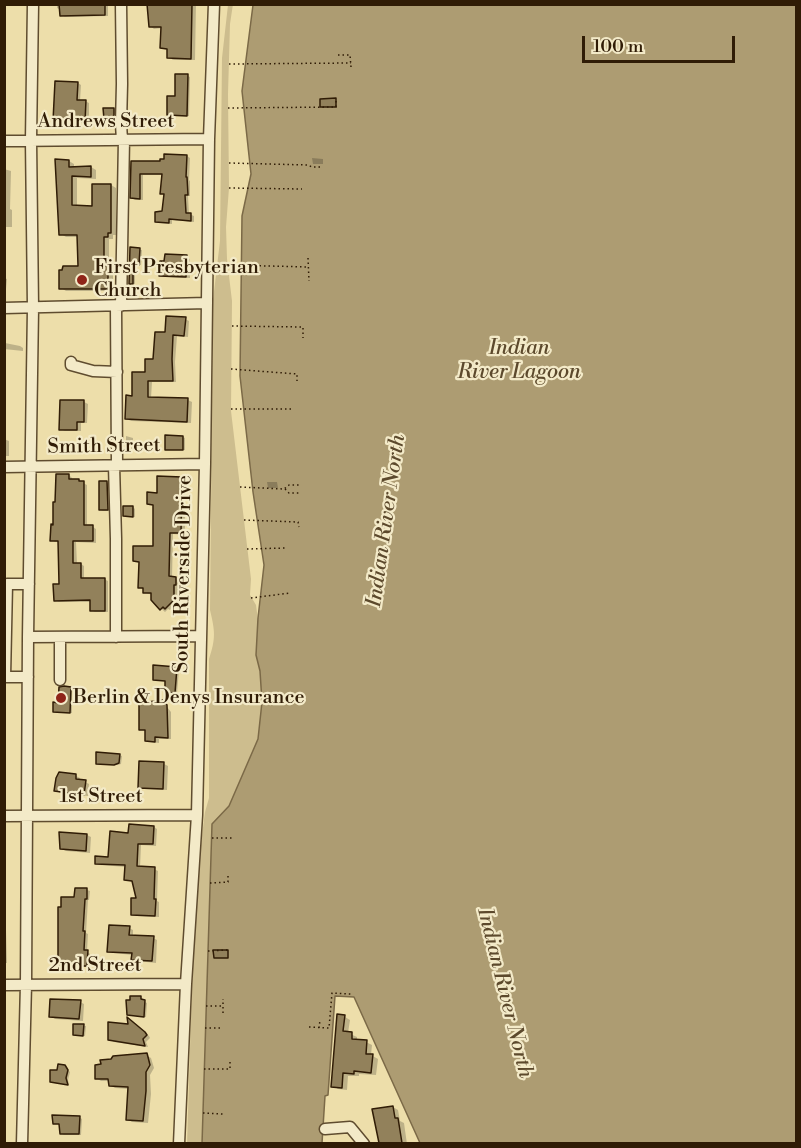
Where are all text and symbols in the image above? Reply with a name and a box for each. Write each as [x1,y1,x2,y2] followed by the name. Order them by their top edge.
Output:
[585,24,738,62] scale bar
[593,35,644,58] text: 100 m
[38,110,174,134] street label: Andrews Street
[94,256,259,303] place label: First Presbyterian Church
[75,273,89,287] marker: First Presbyterian Church
[457,336,581,386] water label: Indian River Lagoon
[362,433,412,609] water label: Indian River North
[47,434,161,460] street label: Smith Street
[170,475,198,673] street label: South Riverside Drive
[73,686,305,710] place label: Berlin & Denys Insurance
[54,691,68,705] marker: Berlin & Denys Insurance
[59,785,143,809] street label: 1st Street
[471,905,537,1081] water label: Indian River North
[48,954,142,978] street label: 2nd Street

